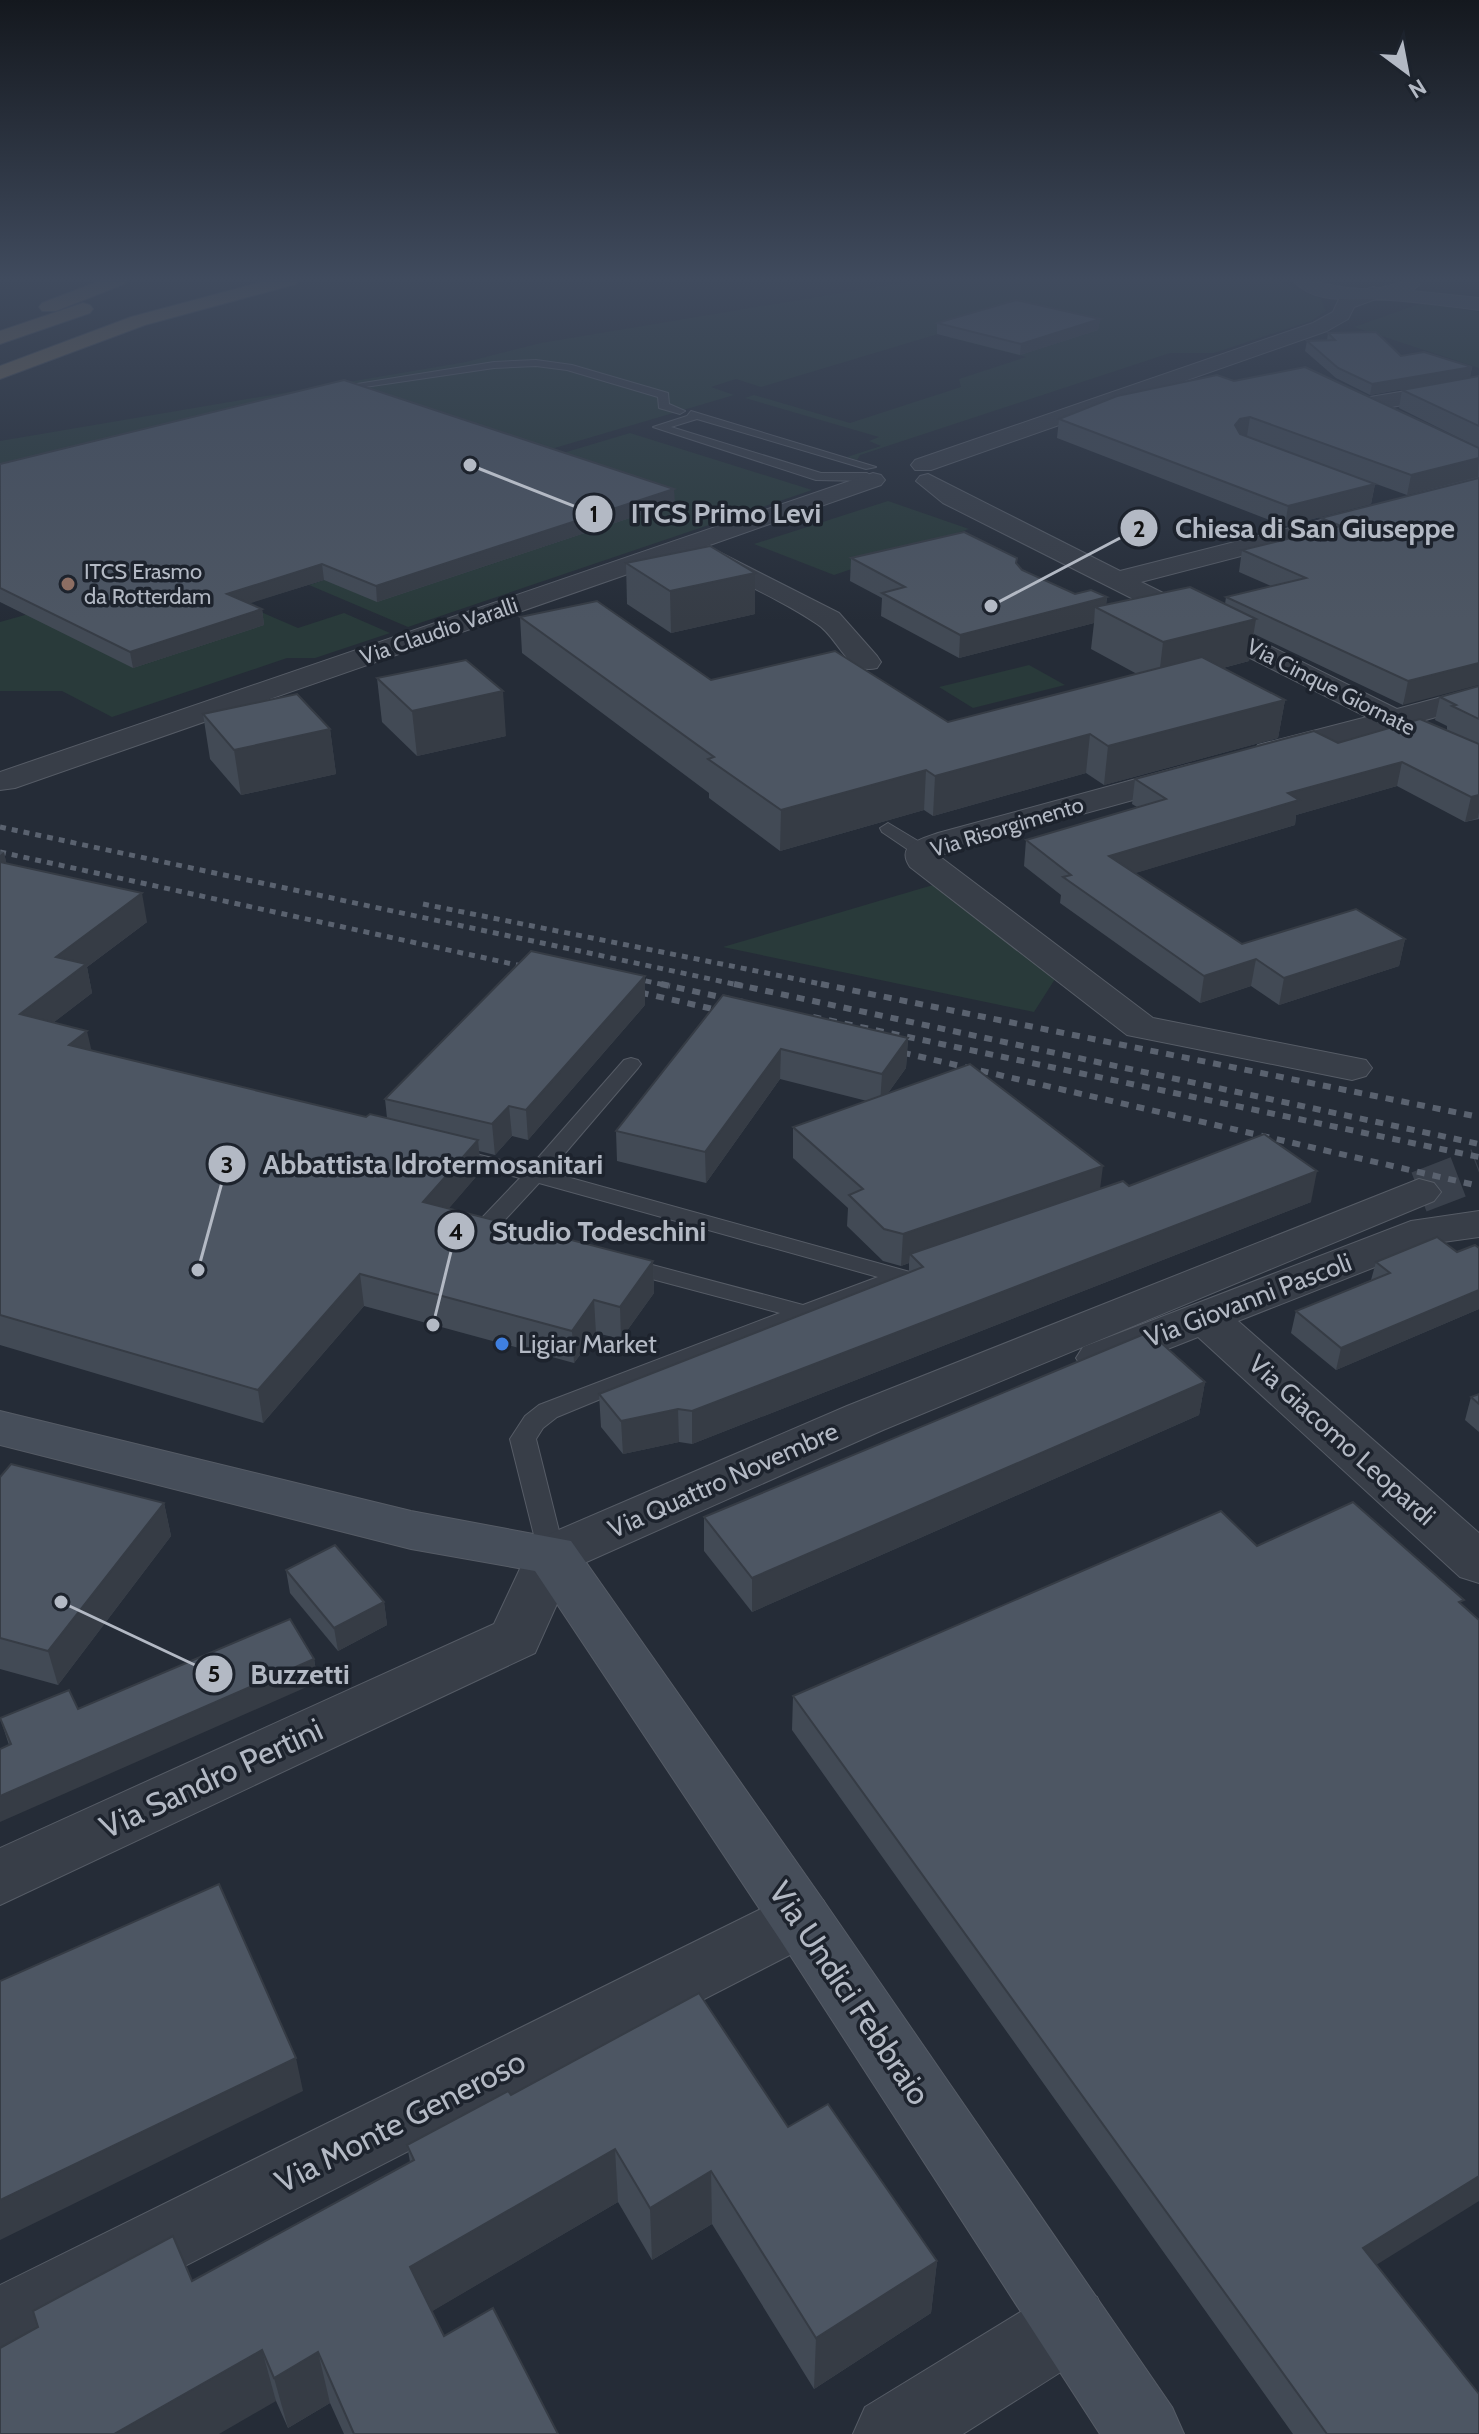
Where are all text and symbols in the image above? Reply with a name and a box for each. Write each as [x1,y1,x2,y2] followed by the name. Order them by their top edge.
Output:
[1367,32,1447,112] north arrow
[1404,73,1431,104] text: N
[574,488,837,540] callout: ITCS Primo Levi
[631,496,821,530] text: ITCS Primo Levi
[590,499,598,528] text: 1
[1119,502,1471,554] callout: Chiesa di San Giuseppe
[1175,511,1455,545] text: Chiesa di San Giuseppe
[1133,514,1145,543] text: 2
[84,558,211,610] place label: ITCS Erasmo da Rotterdam
[59,575,77,593] marker: ITCS Erasmo da Rotterdam
[357,591,521,671] street label: Via Claudio Varalli
[1242,633,1420,741] street label: Via Cinque Giornate
[927,791,1087,863] street label: Via Risorgimento
[207,1138,620,1190] callout: Abbattista Idrotermosanitari
[263,1147,603,1181] text: Abbattista Idrotermosanitari
[221,1150,233,1179] text: 3
[436,1205,723,1257] callout: Studio Todeschini
[492,1214,706,1248] text: Studio Todeschini
[449,1217,463,1246] text: 4
[1140,1246,1356,1354] street label: Via Giovanni Pascoli
[518,1328,657,1360] place label: Ligiar Market
[493,1335,511,1353] marker: Ligiar Market
[1242,1348,1442,1532] street label: Via Giacomo Leopardi
[603,1415,843,1545] street label: Via Quattro Novembre
[194,1648,366,1700] callout: Buzzetti
[250,1657,350,1691] text: Buzzetti
[208,1659,220,1688] text: 5
[94,1709,328,1847] street label: Via Sandro Pertini
[761,1874,939,2112] street label: Via Undici Febbraio
[268,2041,532,2201] street label: Via Monte Generoso

